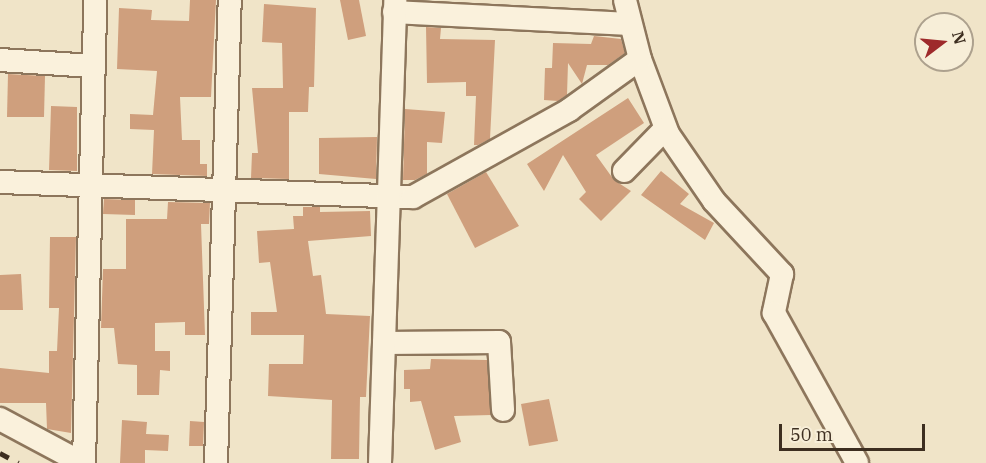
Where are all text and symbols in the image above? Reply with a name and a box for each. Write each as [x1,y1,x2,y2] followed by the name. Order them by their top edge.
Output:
[914,12,974,72] north arrow
[948,29,971,46] text: N
[782,412,928,450] scale bar
[790,423,833,446] text: 50 m

